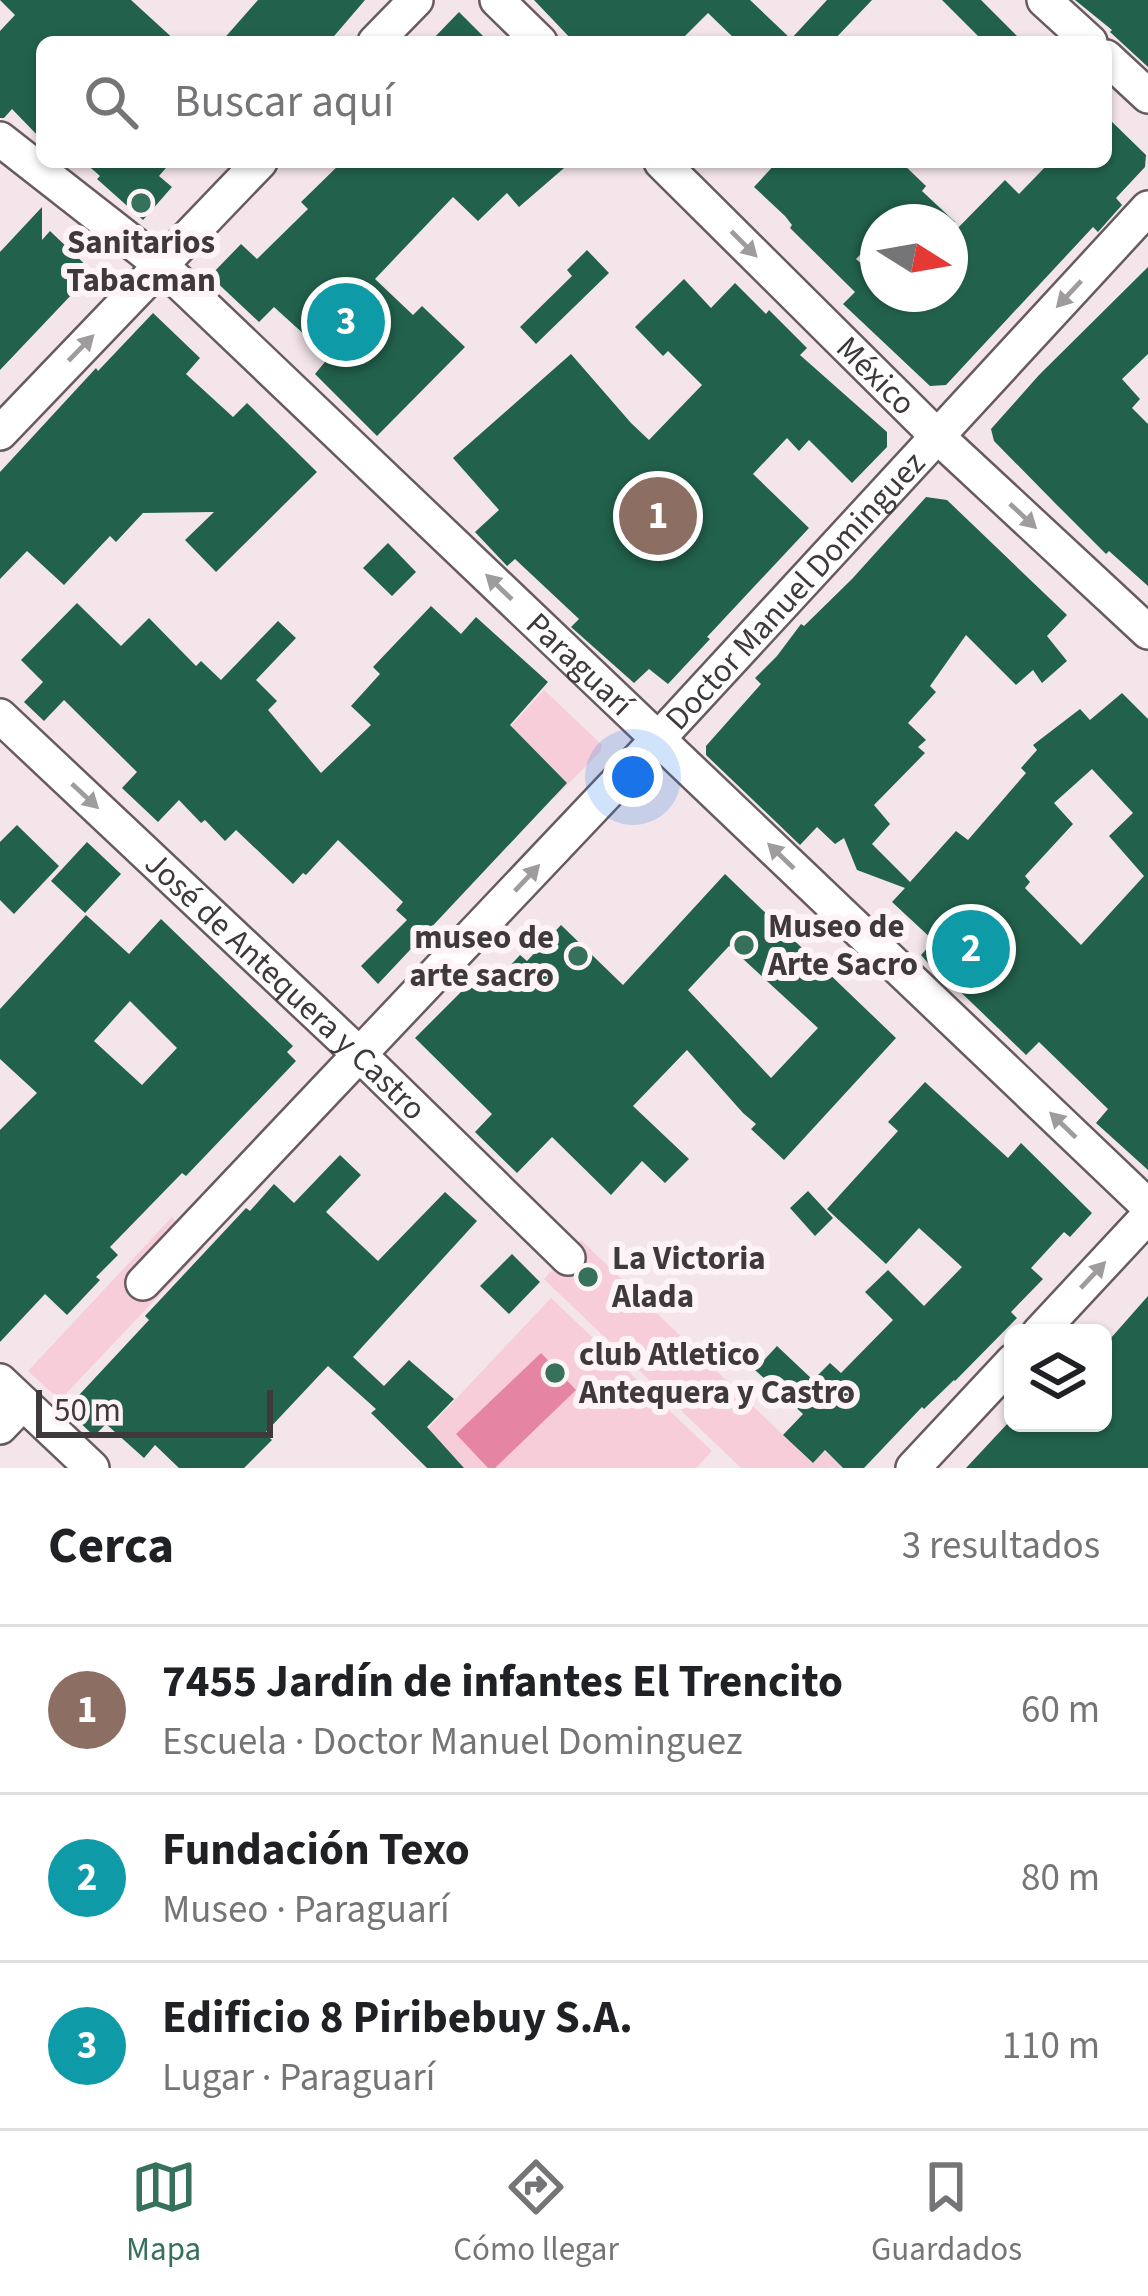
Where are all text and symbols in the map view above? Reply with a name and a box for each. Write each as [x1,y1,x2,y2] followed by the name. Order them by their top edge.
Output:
[36,36,1112,168] search box
[78,69,144,135] icon: search
[174,70,394,134] text: Buscar aquí
[128,190,154,216] marker: Sanitarios Tabacman
[860,204,968,312] north arrow
[66,219,216,304] place label: Sanitarios Tabacman
[729,230,758,258] one-way arrow
[307,277,385,367] pin: 3
[1055,279,1083,308] one-way arrow
[826,325,926,426] street label: México
[67,334,95,362] one-way arrow
[654,441,936,740] street label: Doctor Manuel Dominguez
[619,471,697,561] pin: 1
[1008,501,1037,529] one-way arrow
[484,574,513,602] one-way arrow
[516,602,644,727] street label: Paraguarí
[603,747,663,807] your location
[70,781,99,809] one-way arrow
[134,841,437,1131] street label: José de Antequera y Castro
[767,843,796,871] one-way arrow
[512,864,540,893] one-way arrow
[767,903,918,988] place label: Museo de Arte Sacro
[932,904,1010,994] pin: 2
[409,914,554,999] place label: museo de arte sacro
[731,932,757,958] marker: Museo de Arte Sacro
[565,943,591,969] marker: museo de arte sacro
[1049,1112,1078,1140] one-way arrow
[611,1235,766,1320] place label: La Victoria Alada
[1079,1260,1107,1289] one-way arrow
[575,1264,601,1290] marker: La Victoria Alada
[1004,1324,1112,1432] map controls
[1004,1324,1112,1432] button: layers
[578,1331,855,1416] place label: club Atletico Antequera y Castro
[542,1360,568,1386] marker: club Atletico Antequera y Castro
[36,1384,273,1437] scale bar
[54,1387,121,1434] text: 50 m
[48,1510,174,1582] text: Cerca
[902,1518,1100,1574] text: 3 resultados
[162,1650,843,1714] text: 7455 Jardín de infantes El Trencito
[77,1682,97,1738] text: 1
[1021,1682,1100,1738] text: 60 m
[162,1714,743,1770] text: Escuela · Doctor Manuel Dominguez
[162,1818,470,1882] text: Fundación Texo
[77,1850,97,1906] text: 2
[1021,1850,1100,1906] text: 80 m
[162,1882,450,1938] text: Museo · Paraguarí
[162,1986,633,2050] text: Edificio 8 Piribebuy S.A.
[77,2018,97,2074] text: 3
[1002,2018,1100,2074] text: 110 m
[162,2050,435,2106] text: Lugar · Paraguarí
[126,2154,201,2273] tab: Mapa
[453,2154,619,2273] tab: Cómo llegar
[871,2154,1022,2273] tab: Guardados

